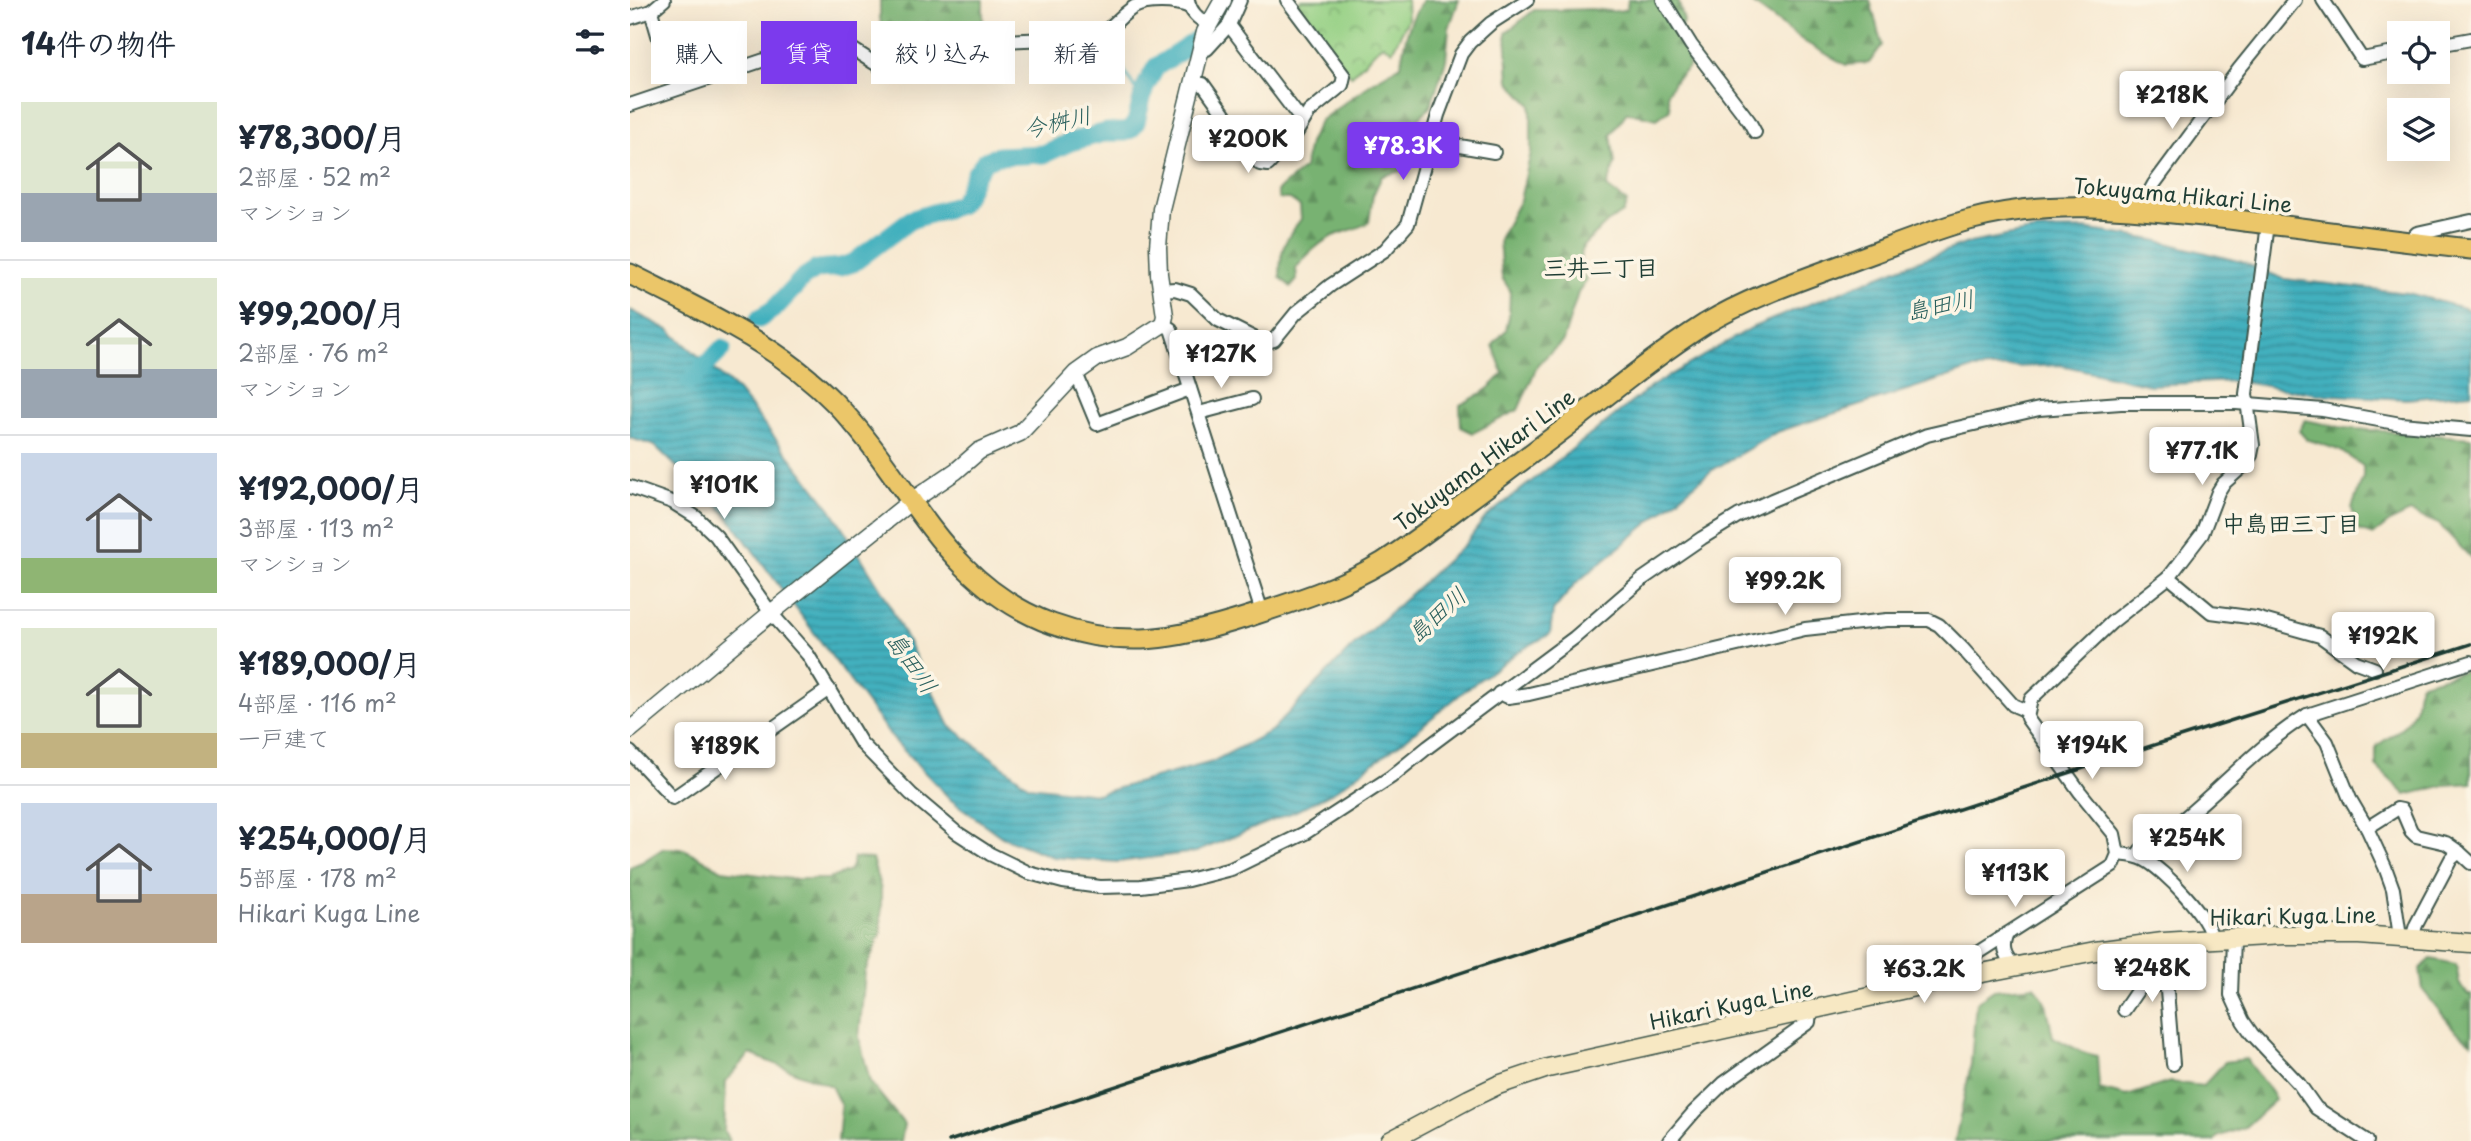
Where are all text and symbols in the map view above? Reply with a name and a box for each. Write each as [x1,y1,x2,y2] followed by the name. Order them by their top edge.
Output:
[21,20,176,65] text: 14件の物件
[651,21,747,84] chip: 購入
[761,21,857,84] chip: 賃貸
[871,21,1015,84] chip: 絞り込み
[1029,21,1125,84] chip: 新着
[2387,21,2450,161] map controls
[2387,21,2450,84] button: locate
[571,23,609,61] icon: filters
[2123,72,2221,131] pin: ¥218K
[2135,76,2209,111] text: ¥218K
[1019,96,1095,146] water label: 今桝川
[2387,98,2450,161] button: layers
[238,114,406,159] text: ¥78,300/月
[1199,116,1297,175] pin: ¥200K
[1208,120,1288,155] text: ¥200K
[1346,122,1460,182] pin: ¥78.3K
[1363,127,1443,162] text: ¥78.3K
[77,130,161,214] icon: home
[238,159,391,194] text: 2部屋 · 52 m²
[2072,169,2294,219] street label: Tokuyama Hikari Line
[238,194,352,229] text: マンション
[1544,249,1659,284] district label: 三井二丁目
[1903,280,1977,328] water label: 島田川
[238,290,406,335] text: ¥99,200/月
[77,306,161,390] icon: home
[1172,330,1270,390] pin: ¥127K
[238,335,389,370] text: 2部屋 · 76 m²
[1185,335,1257,370] text: ¥127K
[238,370,352,405] text: マンション
[1387,380,1581,538] street label: Tokuyama Hikari Line
[2145,428,2259,487] pin: ¥77.1K
[2165,432,2239,467] text: ¥77.1K
[675,462,773,521] pin: ¥101K
[238,465,424,510] text: ¥192,000/月
[690,466,759,501] text: ¥101K
[77,481,161,565] icon: home
[2222,505,2360,540] district label: 中島田三丁目
[238,510,394,545] text: 3部屋 · 113 m²
[238,545,352,580] text: マンション
[1728,558,1842,617] pin: ¥99.2K
[1745,562,1825,597] text: ¥99.2K
[1399,578,1473,650] water label: 島田川
[2334,612,2432,672] pin: ¥192K
[2348,617,2418,652] text: ¥192K
[879,624,947,700] water label: 島田川
[238,640,421,685] text: ¥189,000/月
[77,656,161,740] icon: home
[238,685,397,720] text: 4部屋 · 116 m²
[238,720,330,755] text: 一戸建て
[676,722,774,782] pin: ¥189K
[2043,722,2141,781] pin: ¥194K
[2056,726,2128,761] text: ¥194K
[690,727,760,762] text: ¥189K
[2138,814,2236,874] pin: ¥254K
[238,815,432,860] text: ¥254,000/月
[2149,819,2225,854] text: ¥254K
[77,831,161,915] icon: home
[1966,850,2064,909] pin: ¥113K
[1981,854,2049,889] text: ¥113K
[238,860,397,895] text: 5部屋 · 178 m²
[238,895,420,930] text: Hikari Kuga Line
[2209,898,2377,932] street label: Hikari Kuga Line
[2103,944,2201,1004] pin: ¥248K
[1867,946,1981,1005] pin: ¥63.2K
[2113,949,2191,984] text: ¥248K
[1883,950,1965,985] text: ¥63.2K
[1646,971,1816,1037] street label: Hikari Kuga Line

